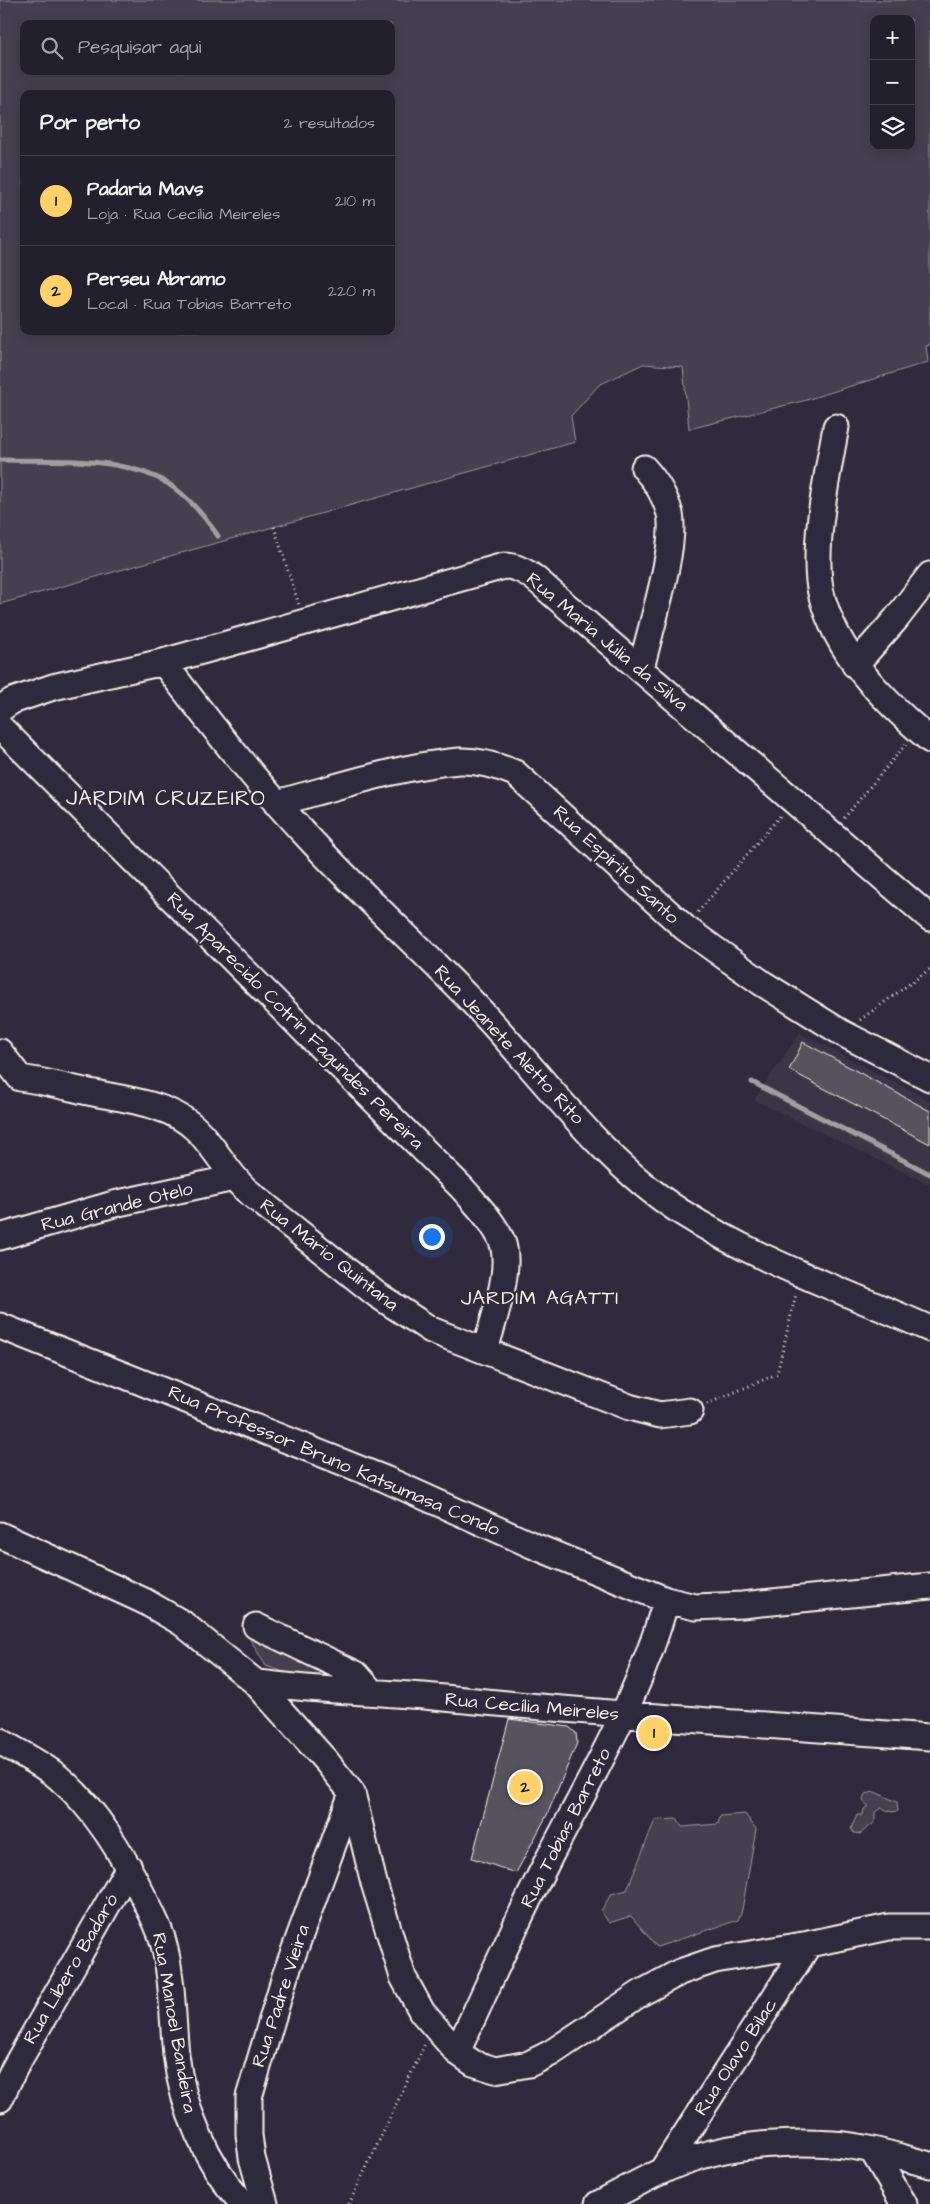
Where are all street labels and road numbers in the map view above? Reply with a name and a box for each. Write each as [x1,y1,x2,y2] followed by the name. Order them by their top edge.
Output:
[520,566,694,718] street label: Rua Maria Júlia da Silva
[547,799,685,931] street label: Rua Espírito Santo
[160,886,430,1157] street label: Rua Aparecido Cotrin Fagundes Pereira
[428,959,591,1131] street label: Rua Jeanete Aletto Rito
[38,1175,196,1239] street label: Rua Grande Otelo
[254,1192,404,1318] street label: Rua Mário Quintana
[164,1379,504,1543] street label: Rua Professor Bruno Katsumasa Condo
[444,1686,620,1728] street label: Rua Cecília Meireles
[514,1743,618,1913] street label: Rua Tobias Barreto
[17,1888,125,2049] street label: Rua Libero Badaró
[245,1921,317,2071] street label: Rua Padre Vieira
[145,1931,203,2116] street label: Rua Manoel Bandeira
[688,1993,784,2121] street label: Rua Olavo Bilac

